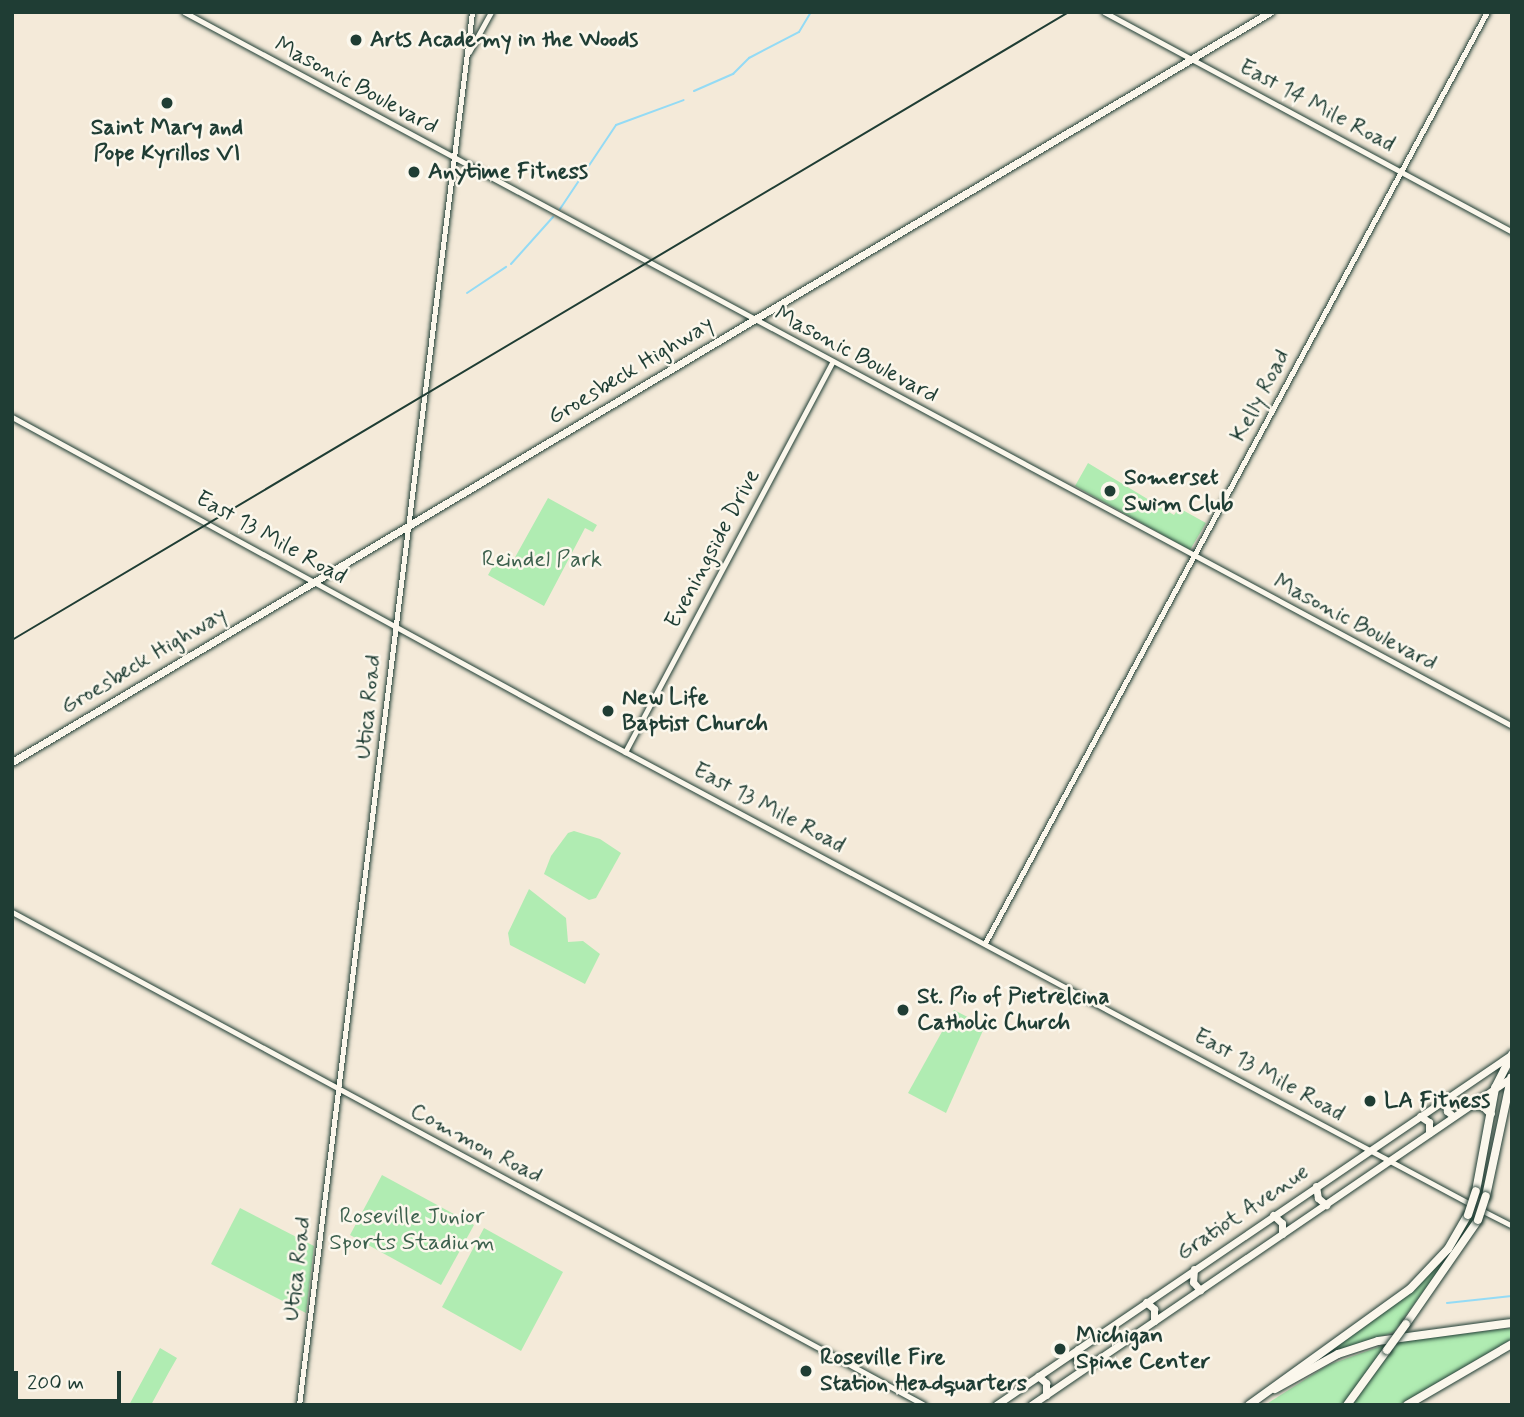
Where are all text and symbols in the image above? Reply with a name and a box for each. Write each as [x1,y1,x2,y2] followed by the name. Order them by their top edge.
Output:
[370,26,638,54] place label: Arts Academy in the Woods
[269,31,443,141] street label: Masonic Boulevard
[348,32,364,48] marker: Arts Academy in the Woods
[1235,54,1399,158] street label: East 14 Mile Road
[159,95,175,111] marker: Saint Mary and Pope Kyrillos VI
[90,114,244,168] place label: Saint Mary and Pope Kyrillos VI
[428,158,592,186] place label: Anytime Fitness
[406,164,422,180] marker: Anytime Fitness
[769,300,943,410] street label: Masonic Boulevard
[544,311,718,431] street label: Groesbeck Highway
[1225,345,1297,447] street label: Kelly Road
[1124,464,1233,518] place label: Somerset Swim Club
[660,465,766,633] street label: Eveningside Drive
[1102,483,1118,499] marker: Somerset Swim Club
[191,485,351,591] street label: East 13 Mile Road
[482,546,602,574] park label: Reindel Park
[1268,568,1442,678] street label: Masonic Boulevard
[57,601,231,721] street label: Groesbeck Highway
[350,654,388,760] street label: Utica Road
[622,684,768,738] place label: New Life Baptist Church
[600,703,616,719] marker: New Life Baptist Church
[689,757,849,859] street label: East 13 Mile Road
[917,983,1116,1037] place label: St. Pio of Pietrelcina Catholic Church
[895,1002,911,1018] marker: St. Pio of Pietrelcina Catholic Church
[1189,1022,1349,1128] street label: East 13 Mile Road
[1384,1087,1494,1115] place label: LA Fitness
[1362,1093,1378,1109] marker: LA Fitness
[405,1098,547,1190] street label: Common Road
[1173,1159,1313,1267] street label: Gratiot Avenue
[335,1203,489,1257] park label: Roseville Junior Sports Stadium
[278,1216,318,1322] street label: Utica Road
[1076,1322,1210,1376] place label: Michigan Spine Center
[1050,1339,1070,1359] marker: Michigan Spine Center
[820,1344,1031,1398] place label: Roseville Fire Station Headquarters
[18,1358,124,1402] scale bar
[798,1363,814,1379] marker: Roseville Fire Station Headquarters
[27,1369,84,1397] text: 200 m

